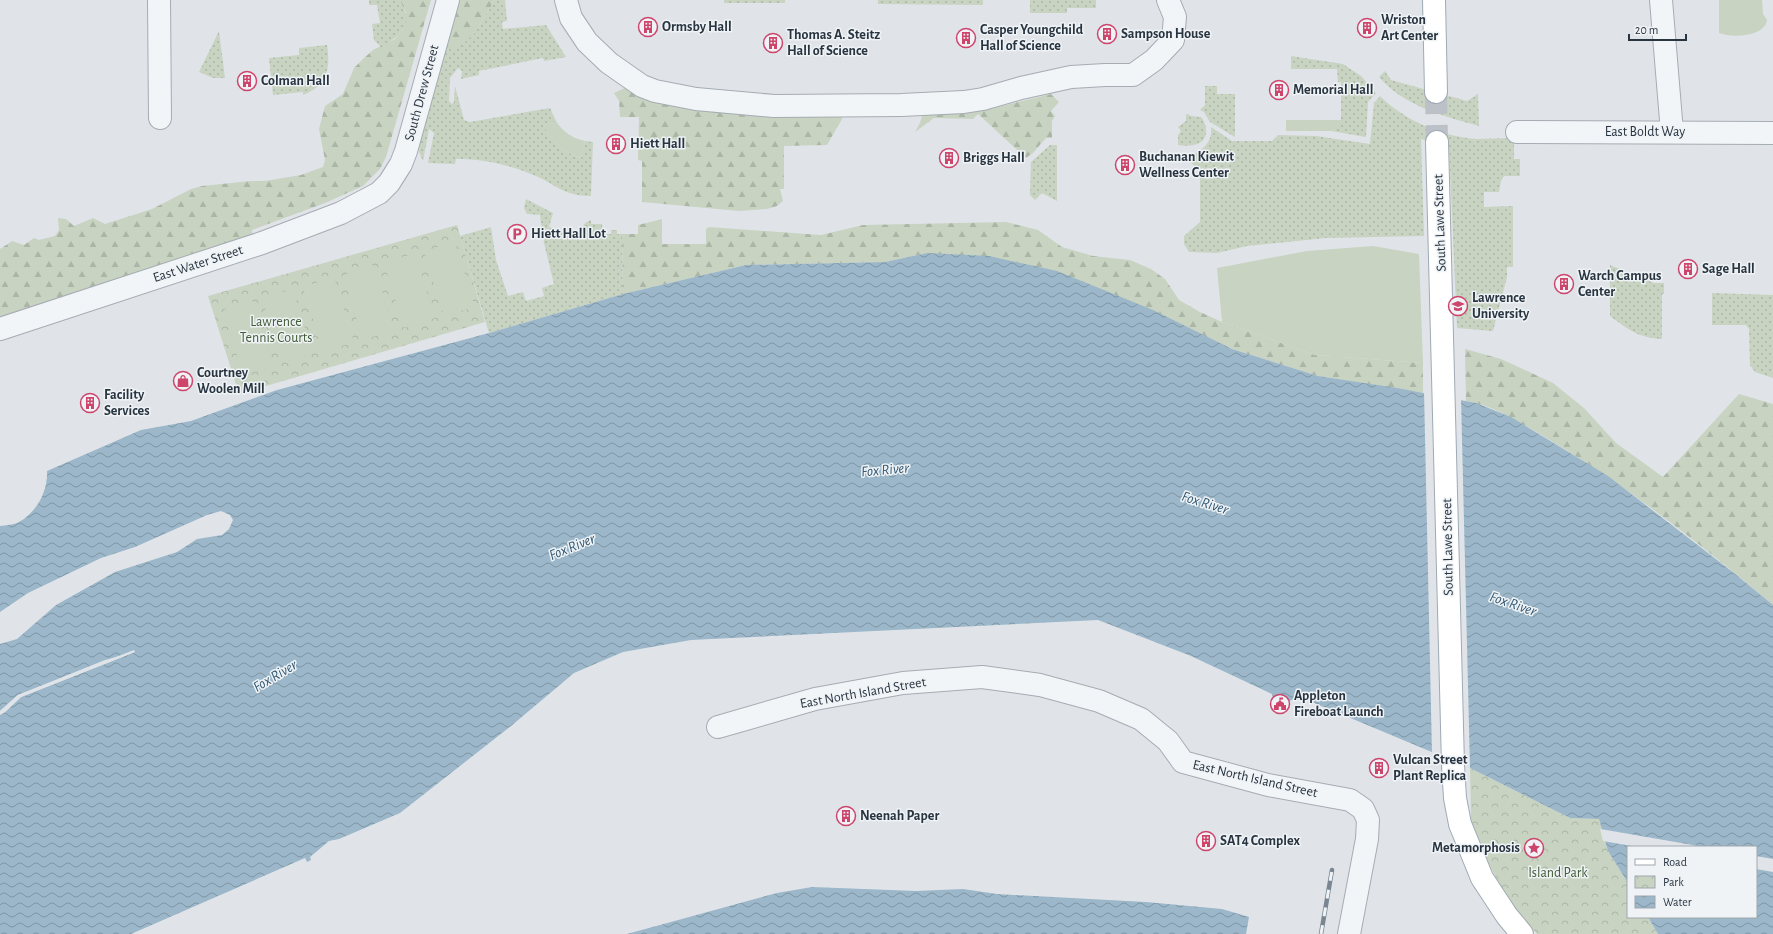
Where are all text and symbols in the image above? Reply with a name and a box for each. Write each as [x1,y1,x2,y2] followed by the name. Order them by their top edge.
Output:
[1381,13,1438,43] place label: Wriston Art Center
[637,16,659,38] building icon: Ormsby Hall
[1629,16,1686,42] scale bar
[1356,17,1378,39] building icon: Wriston Art Center
[662,20,732,34] place label: Ormsby Hall
[980,23,1084,53] place label: Casper Youngchild Hall of Science
[1096,23,1118,45] building icon: Sampson House
[1635,24,1658,36] text: 20 m
[955,27,977,49] building icon: Casper Youngchild Hall of Science
[1121,27,1211,41] place label: Sampson House
[787,28,880,58] place label: Thomas A. Steitz Hall of Science
[762,32,784,54] building icon: Thomas A. Steitz Hall of Science
[402,43,442,143] street label: South Drew Street
[236,70,258,92] building icon: Colman Hall
[261,74,330,88] place label: Colman Hall
[1268,79,1290,101] building icon: Memorial Hall
[1293,83,1373,97] place label: Memorial Hall
[1605,125,1685,139] street label: East Boldt Way
[605,133,627,155] building icon: Hiett Hall
[630,137,685,151] place label: Hiett Hall
[938,147,960,169] building icon: Briggs Hall
[1139,150,1234,180] place label: Buchanan Kiewit Wellness Center
[963,151,1025,165] place label: Briggs Hall
[1114,154,1136,176] building icon: Buchanan Kiewit Wellness Center
[1431,174,1449,272] street label: South Lawe Street
[506,223,528,245] parking icon: Hiett Hall Lot
[531,227,606,241] place label: Hiett Hall Lot
[151,243,245,285] street label: East Water Street
[1677,258,1699,280] building icon: Sage Hall
[1702,262,1755,276] place label: Sage Hall
[1578,269,1661,299] place label: Warch Campus Center
[1553,273,1575,295] building icon: Warch Campus Center
[1472,291,1530,321] place label: Lawrence University
[1447,295,1469,317] school or university icon: Lawrence University
[240,315,312,345] park label: Lawrence Tennis Courts
[197,366,265,396] place label: Courtney Woolen Mill
[172,370,194,392] shop icon: Courtney Woolen Mill
[104,388,150,418] place label: Facility Services
[79,392,101,414] building icon: Facility Services
[860,460,911,480] water label: Fox River
[1180,489,1231,518] water label: Fox River
[1440,498,1456,596] street label: South Lawe Street
[547,531,598,563] water label: Fox River
[1488,589,1539,619] water label: Fox River
[251,657,300,695] water label: Fox River
[799,675,928,711] street label: East North Island Street
[1294,689,1384,719] place label: Appleton Fireboat Launch
[1269,693,1291,715] public building icon: Appleton Fireboat Launch
[1393,753,1468,783] place label: Vulcan Street Plant Replica
[1368,757,1390,779] building icon: Vulcan Street Plant Replica
[1191,758,1319,800] street label: East North Island Street
[835,805,857,827] building icon: Neenah Paper
[860,809,939,823] place label: Neenah Paper
[1195,830,1217,852] building icon: SAT4 Complex
[1220,834,1301,848] place label: SAT4 Complex
[1523,837,1545,859] place icon: Metamorphosis
[1432,841,1520,855] place label: Metamorphosis
[1627,846,1757,918] legend
[1663,856,1687,868] text: Road
[1528,866,1588,880] park label: Island Park
[1663,876,1684,888] text: Park
[1663,896,1692,908] text: Water

